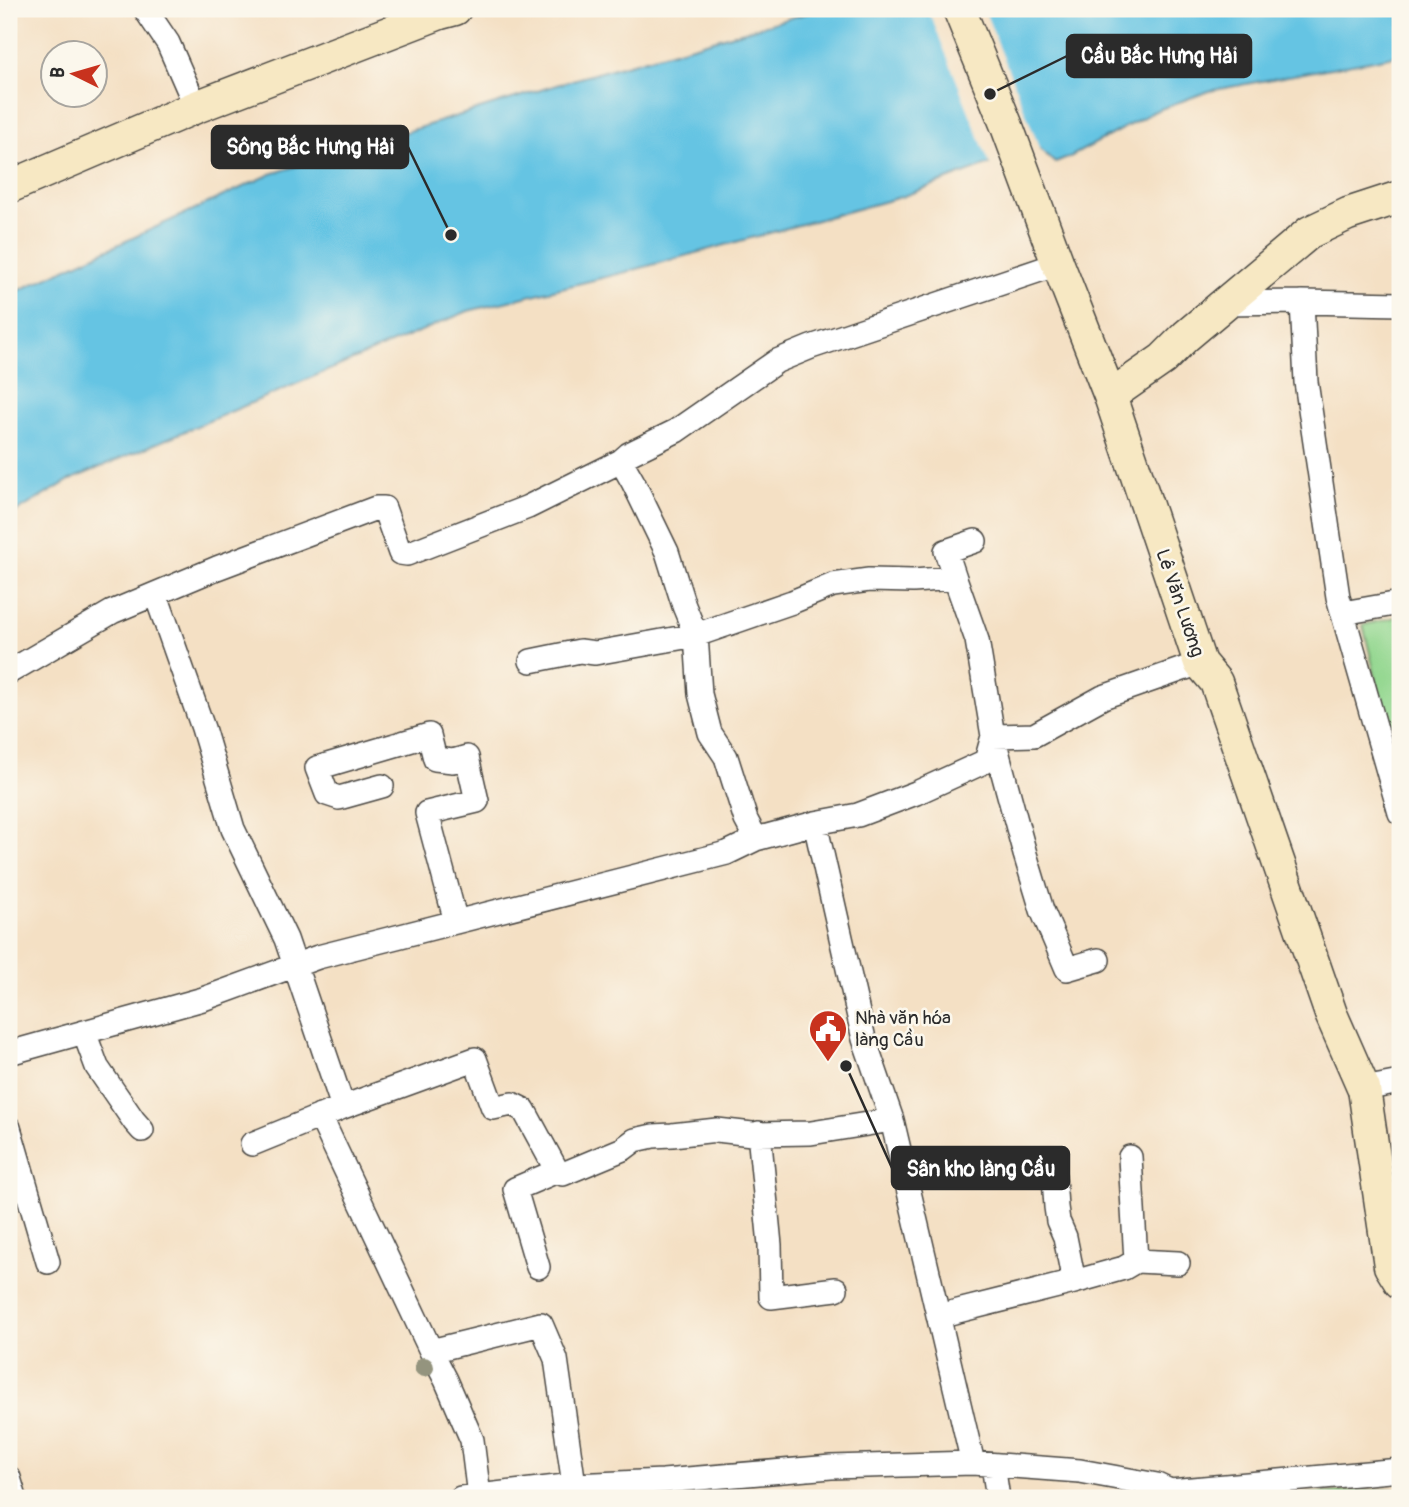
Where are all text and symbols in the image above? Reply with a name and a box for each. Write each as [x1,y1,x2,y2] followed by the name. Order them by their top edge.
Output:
[1067,35,1251,77] callout: Cầu Bắc Hưng Hải
[38,38,108,108] north arrow
[1081,42,1237,70] text: Cầu Bắc Hưng Hải
[46,66,71,79] text: B
[212,126,408,168] callout: Sông Bắc Hưng Hải
[226,134,394,161] text: Sông Bắc Hưng Hải
[1150,546,1210,660] street label: Lê Văn Lương
[855,1006,951,1052] place label: Nhà văn hóa làng Cầu
[807,1008,849,1063] public building icon: Nhà văn hóa làng Cầu
[892,1147,1069,1189] callout: Sân kho làng Cầu
[907,1155,1055,1183] text: Sân kho làng Cầu

